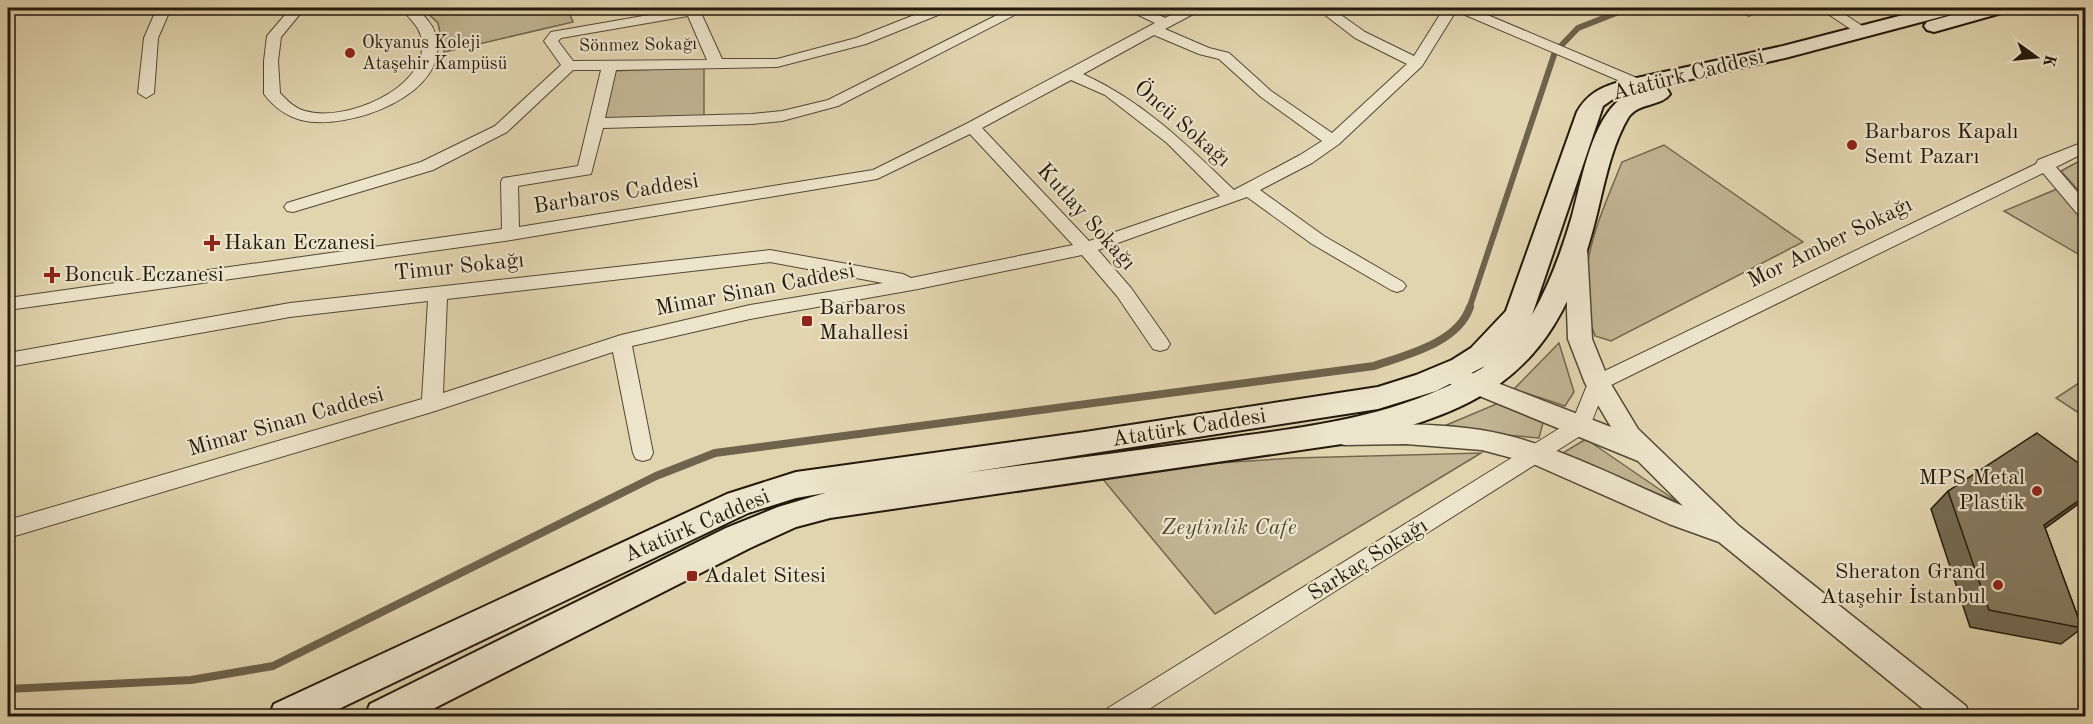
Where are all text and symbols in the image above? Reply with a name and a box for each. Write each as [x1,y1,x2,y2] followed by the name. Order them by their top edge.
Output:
[2006,27,2066,87] north arrow
[362,34,508,73] place label: Okyanus Koleji Ataşehir Kampüsü
[579,35,697,55] street label: Sönmez Sokağı
[1610,45,1766,104] street label: Atatürk Caddesi
[343,46,357,60] marker: Okyanus Koleji Ataşehir Kampüsü
[2039,52,2058,68] text: K
[1130,74,1236,172] street label: Öncü Sokağı
[1864,121,2019,168] place label: Barbaros Kapalı Semt Pazarı
[1845,138,1859,152] marker: Barbaros Kapalı Semt Pazarı
[1033,159,1139,275] street label: Kutlay Sokağı
[532,170,700,218] street label: Barbaros Caddesi
[1744,194,1916,292] street label: Mor Amber Sokağı
[224,232,375,254] place label: Hakan Eczanesi
[205,236,219,250] marker: Hakan Eczanesi
[393,249,525,285] street label: Timur Sokağı
[654,260,857,320] street label: Mimar Sinan Caddesi
[64,264,224,286] place label: Boncuk Eczanesi
[45,268,59,282] marker: Boncuk Eczanesi
[819,297,909,344] place label: Barbaros Mahallesi
[800,314,814,328] marker: Barbaros Mahallesi
[186,384,386,460] street label: Mimar Sinan Caddesi
[1110,405,1268,451] street label: Atatürk Caddesi
[1919,467,2025,514] place label: MPS Metal Plastik
[2030,484,2044,498] marker: MPS Metal Plastik
[621,485,773,567] street label: Atatürk Caddesi
[1304,515,1432,605] street label: Sarkaç Sokağı
[1161,517,1297,539] park label: Zeytinlik Cafe
[1820,561,1986,608] place label: Sheraton Grand Ataşehir İstanbul
[704,565,826,587] place label: Adalet Sitesi
[685,569,699,583] marker: Adalet Sitesi
[1991,578,2005,592] marker: Sheraton Grand Ataşehir İstanbul

